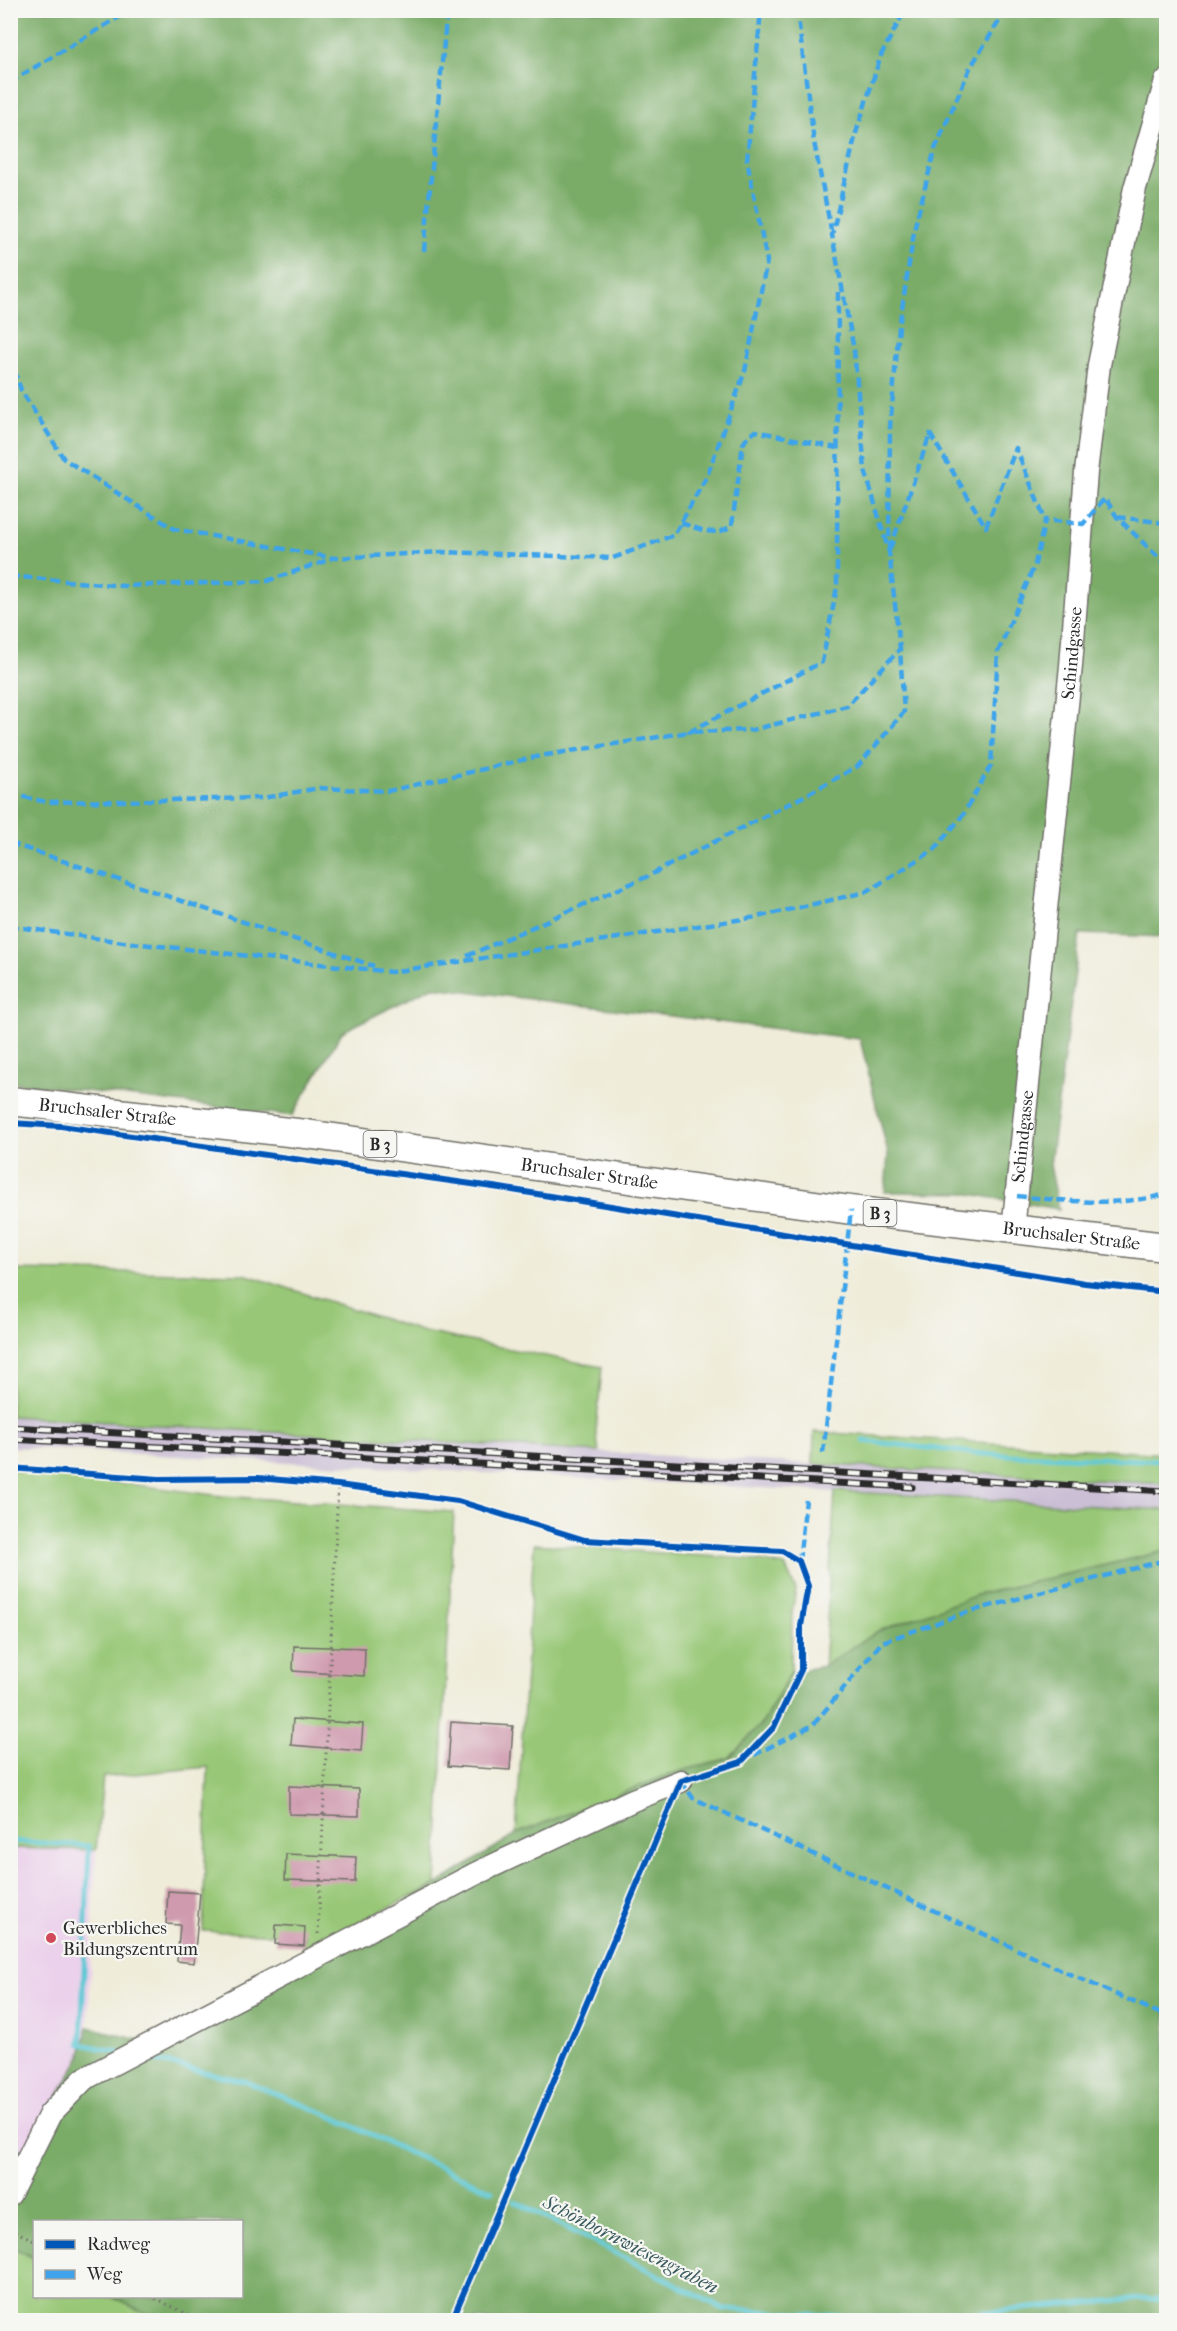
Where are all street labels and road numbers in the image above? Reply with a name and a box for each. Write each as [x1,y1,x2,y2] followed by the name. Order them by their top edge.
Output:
[1058,606,1087,700] street label: Schindgasse
[1008,1089,1038,1184] street label: Schindgasse
[37,1094,177,1130] street label: Bruchsaler Straße
[364,1131,397,1157] road number: B 3
[519,1154,659,1194] street label: Bruchsaler Straße
[864,1200,896,1226] road number: B 3
[1001,1218,1141,1255] street label: Bruchsaler Straße

